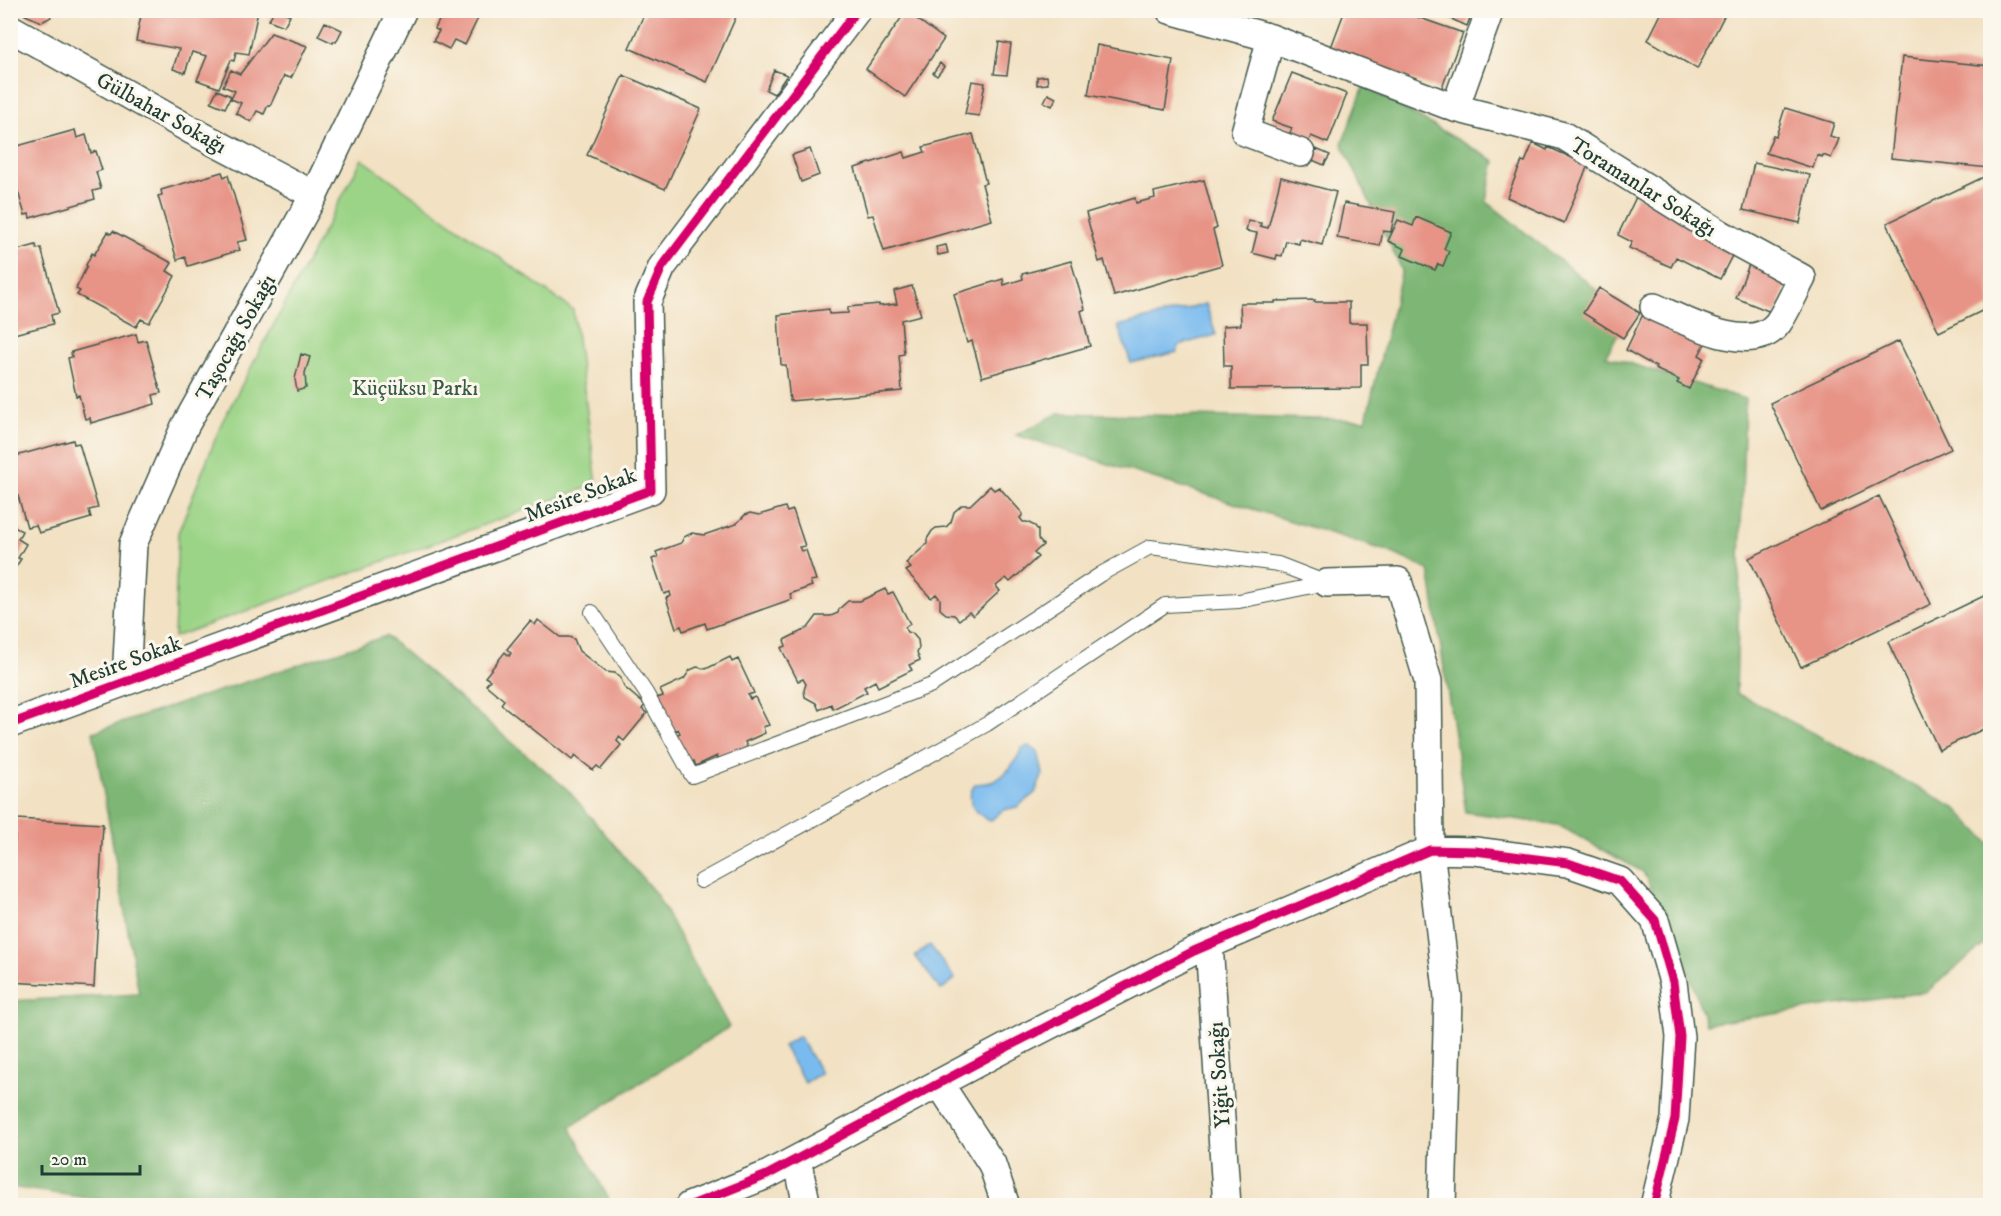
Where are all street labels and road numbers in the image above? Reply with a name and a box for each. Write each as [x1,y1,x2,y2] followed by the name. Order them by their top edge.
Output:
[91,66,231,160] street label: Gülbahar Sokağı
[1565,131,1721,243] street label: Toramanlar Sokağı
[190,270,282,406] street label: Taşocağı Sokağı
[521,462,640,529] street label: Mesire Sokak
[66,630,185,695] street label: Mesire Sokak
[1202,1021,1237,1129] street label: Yiğit Sokağı

